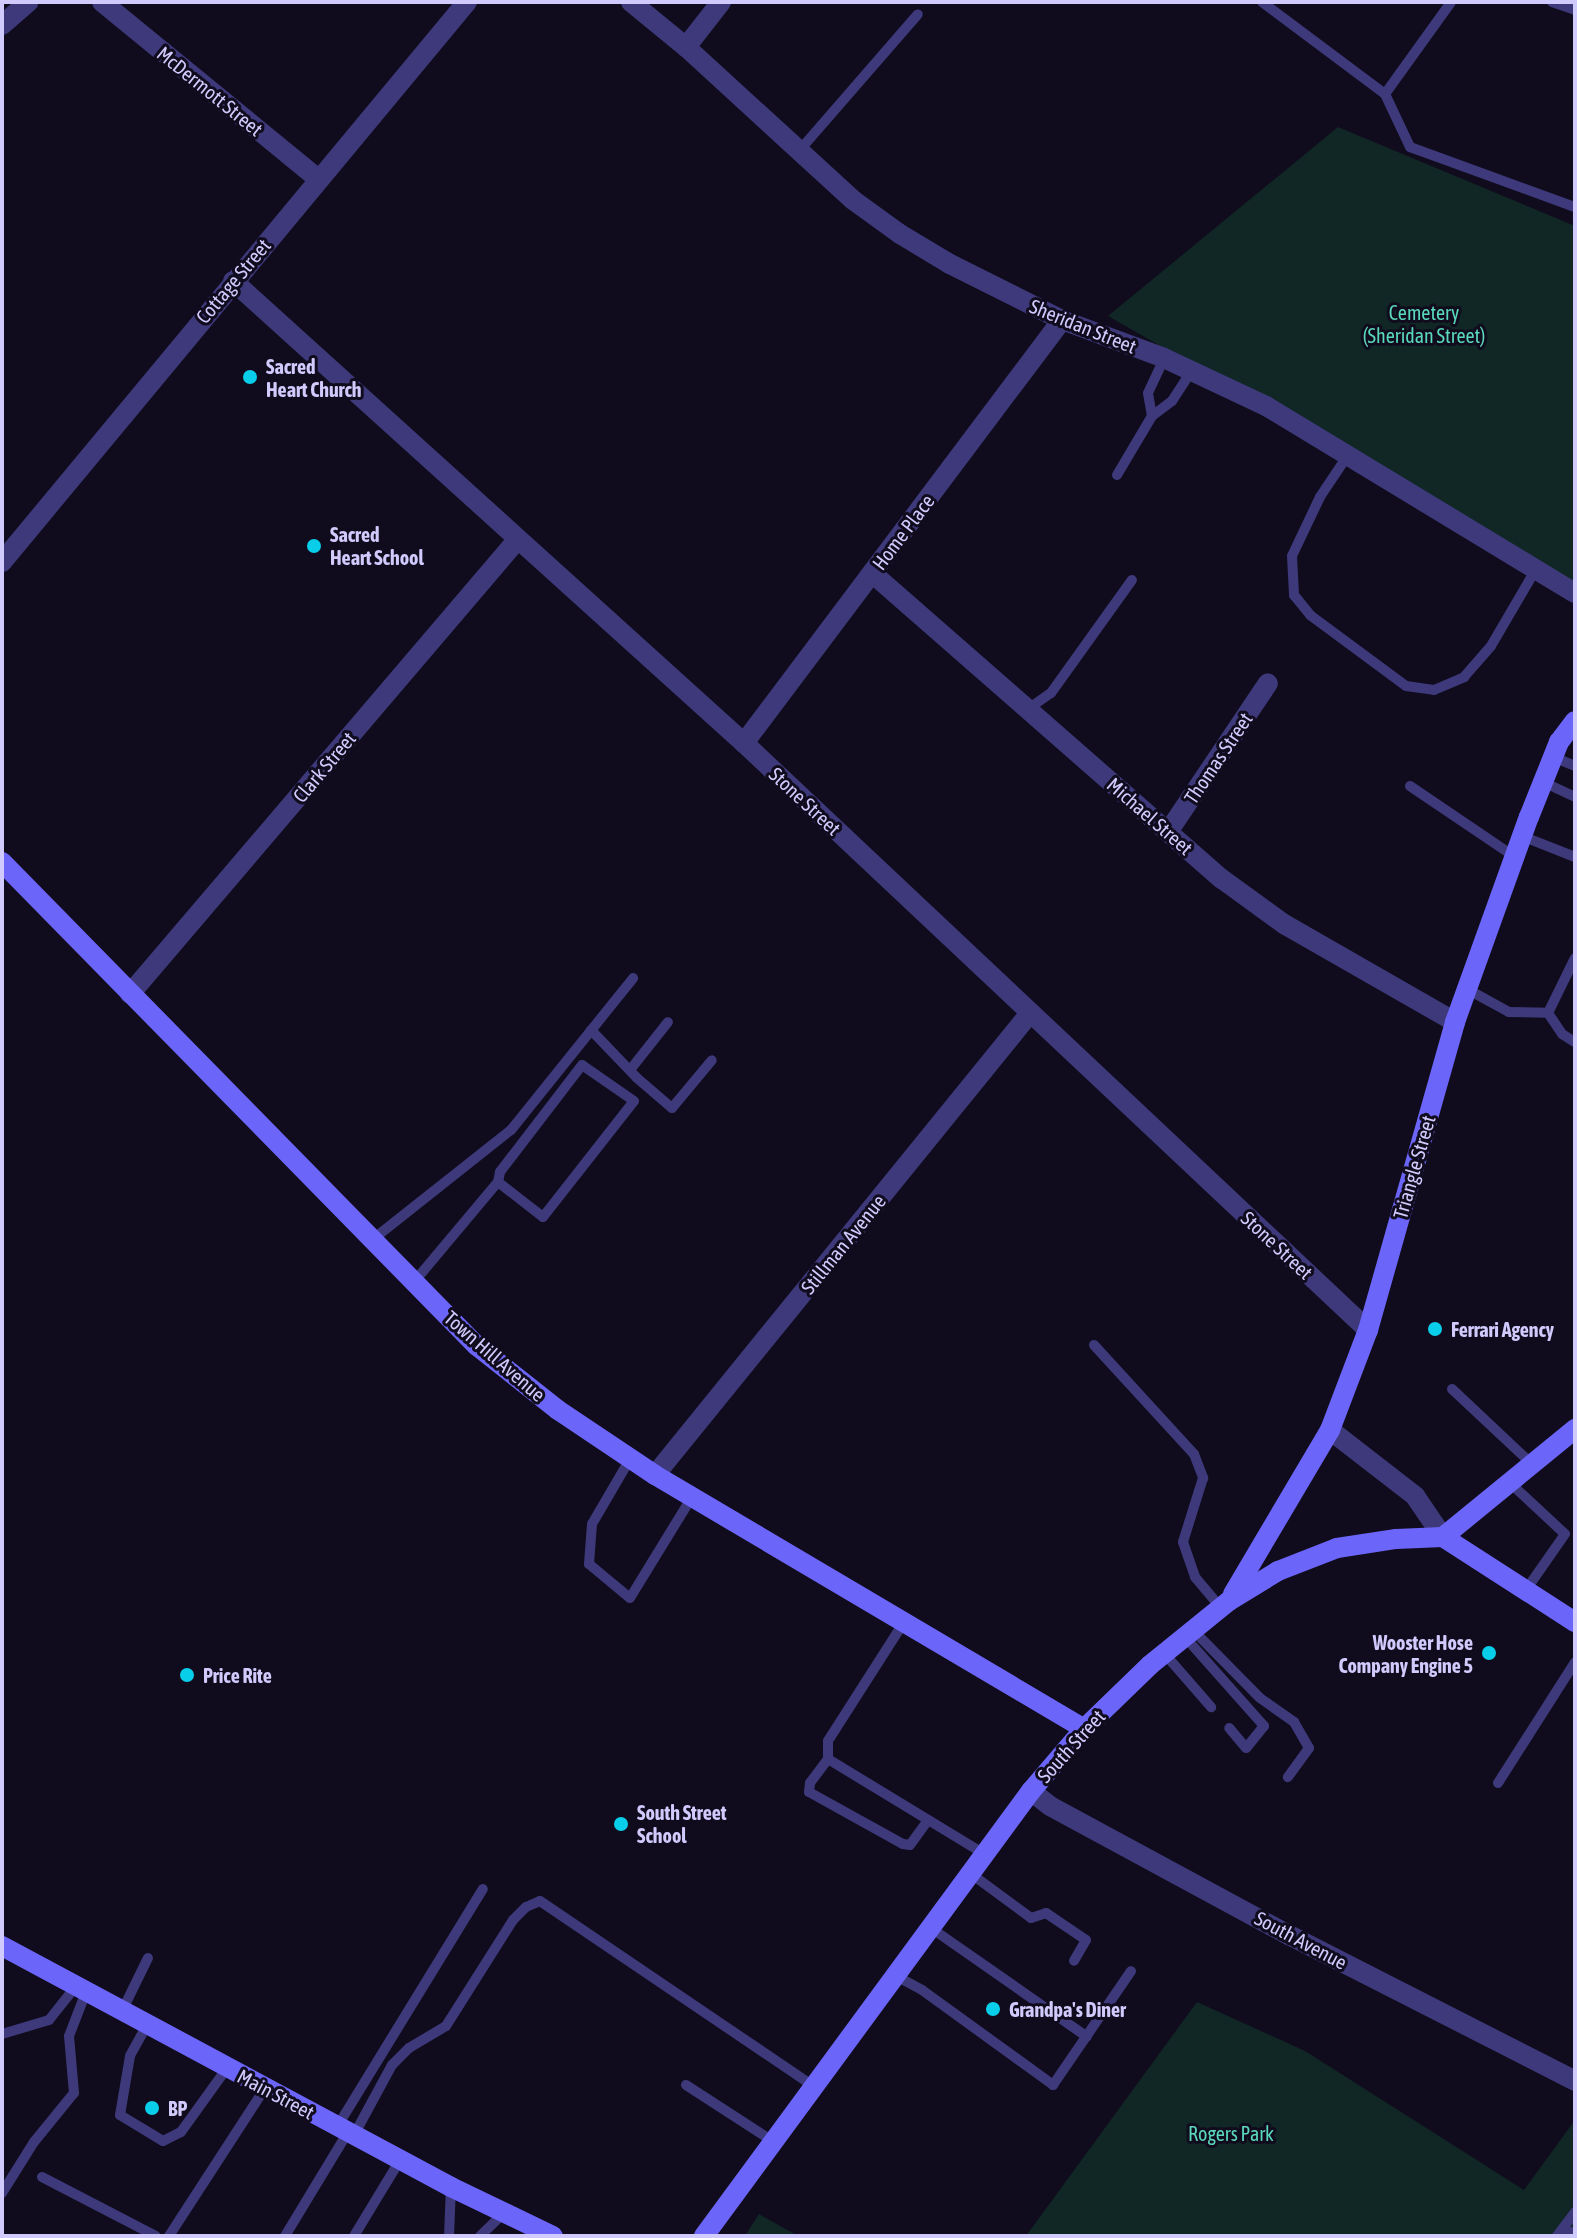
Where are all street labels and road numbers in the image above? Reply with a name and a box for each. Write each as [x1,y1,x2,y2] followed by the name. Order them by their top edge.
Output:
[152,41,268,141] street label: McDermott Street
[191,234,275,328] street label: Cottage Street
[1026,294,1140,358] street label: Sheridan Street
[867,490,939,574] street label: Home Place
[1179,708,1257,808] street label: Thomas Street
[288,727,360,807] street label: Clark Street
[764,762,846,840] street label: Stone Street
[1102,772,1198,860] street label: Michael Street
[1388,1113,1440,1221] street label: Triangle Street
[796,1189,890,1299] street label: Stillman Avenue
[1236,1206,1318,1284] street label: Stone Street
[440,1306,550,1406] street label: Town Hill Avenue
[1032,1705,1110,1787] street label: South Street
[1251,1906,1351,1974] street label: South Avenue
[233,2064,319,2124] street label: Main Street

